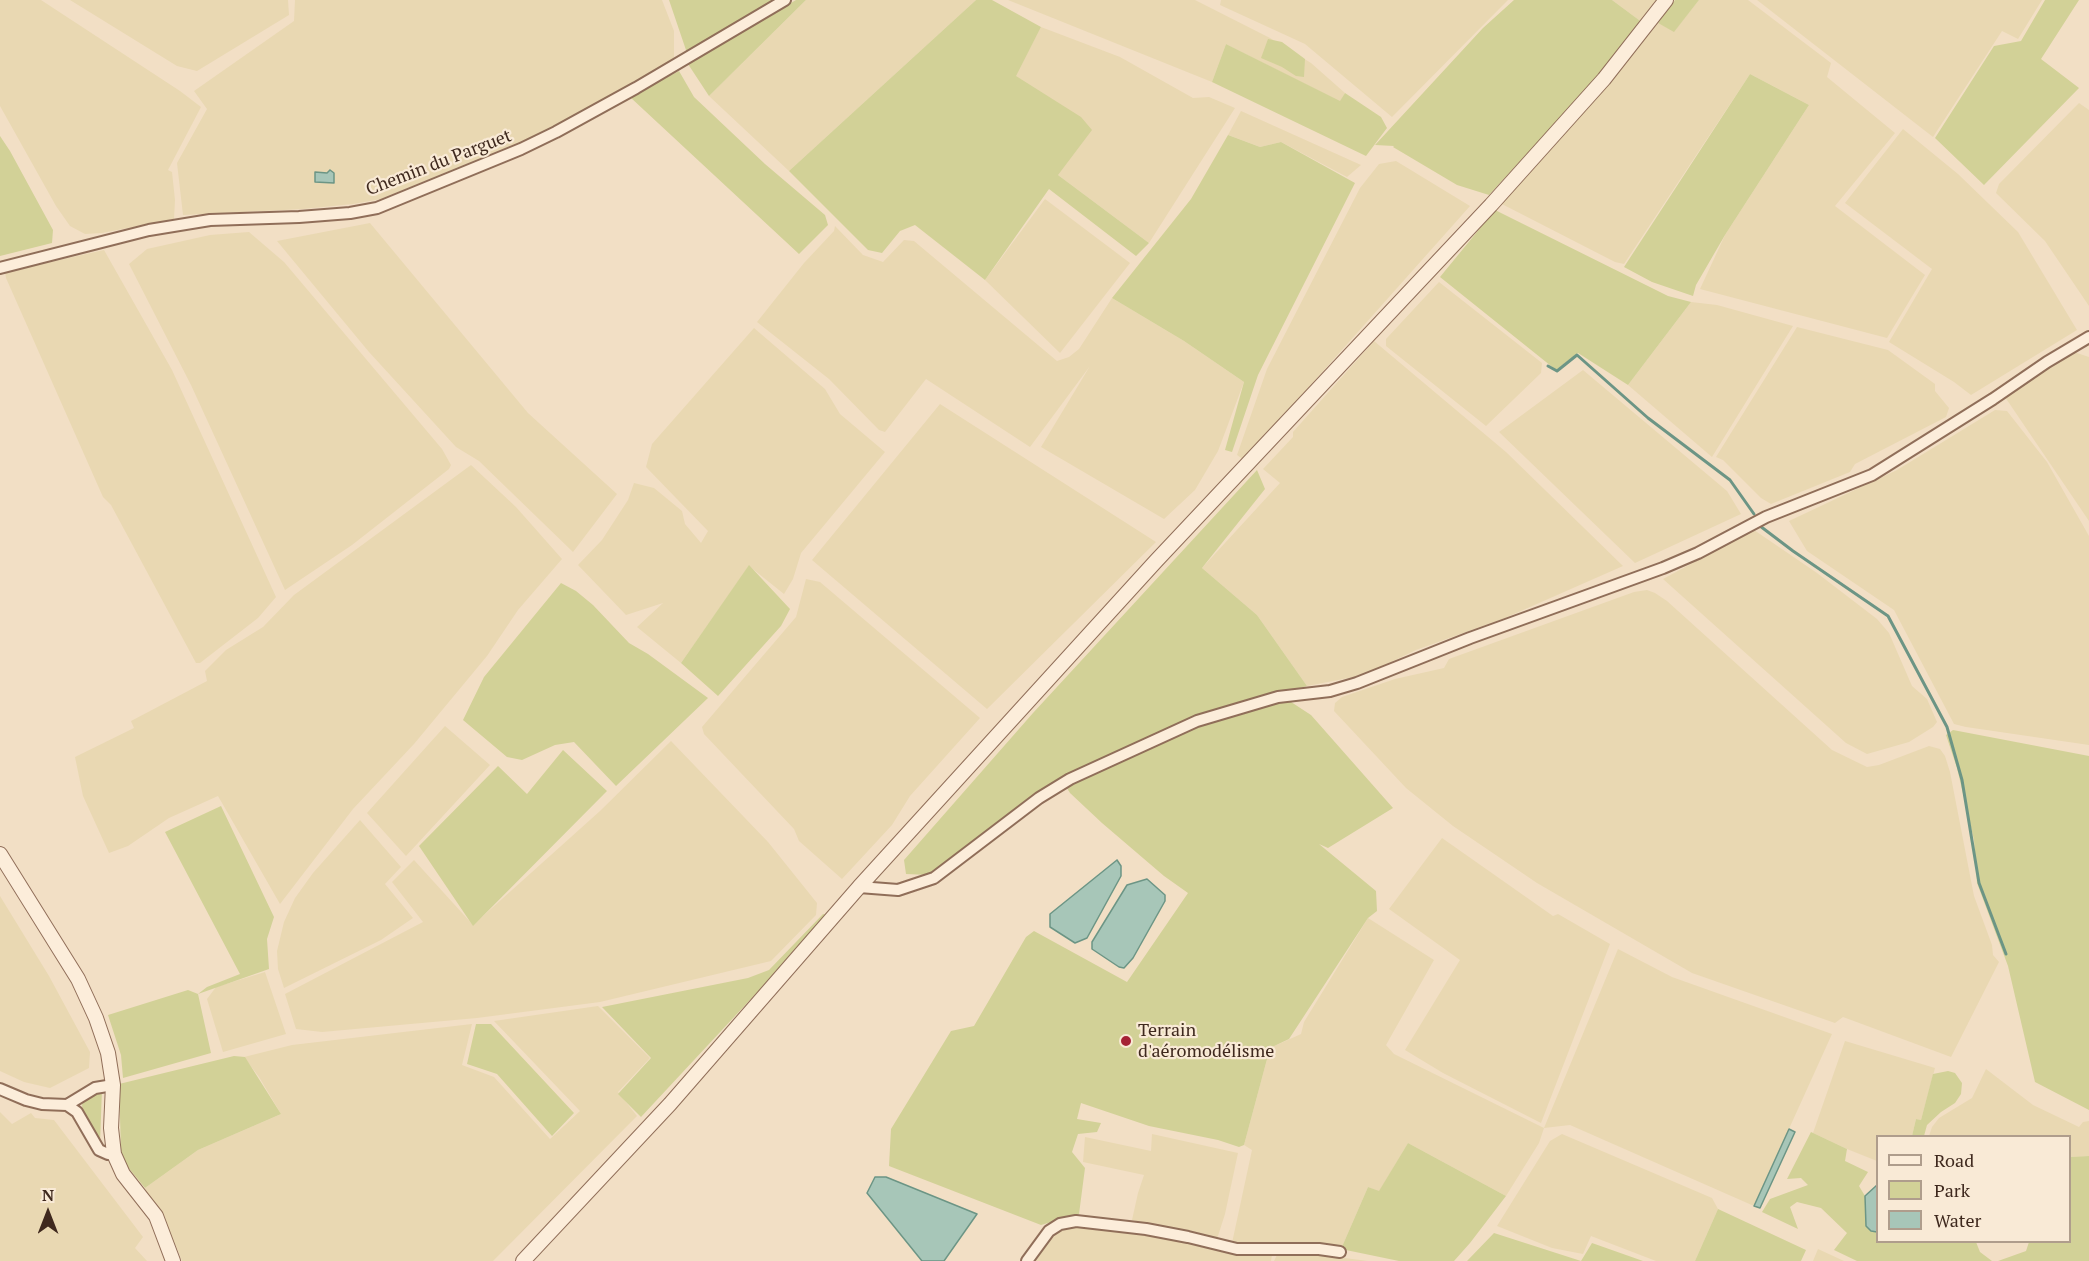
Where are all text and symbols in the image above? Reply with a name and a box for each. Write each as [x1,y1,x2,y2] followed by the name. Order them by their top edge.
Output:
[363,125,515,201] street label: Chemin du Parguet
[1138,1020,1274,1062] place label: Terrain d'aéromodélisme
[1119,1034,1133,1048] marker: Terrain d'aéromodélisme
[1876,1135,2071,1243] legend
[1934,1148,1974,1172] text: Road
[1934,1178,1970,1202] text: Park
[18,1183,78,1243] north arrow
[42,1184,54,1206] text: N
[1934,1208,1981,1232] text: Water

